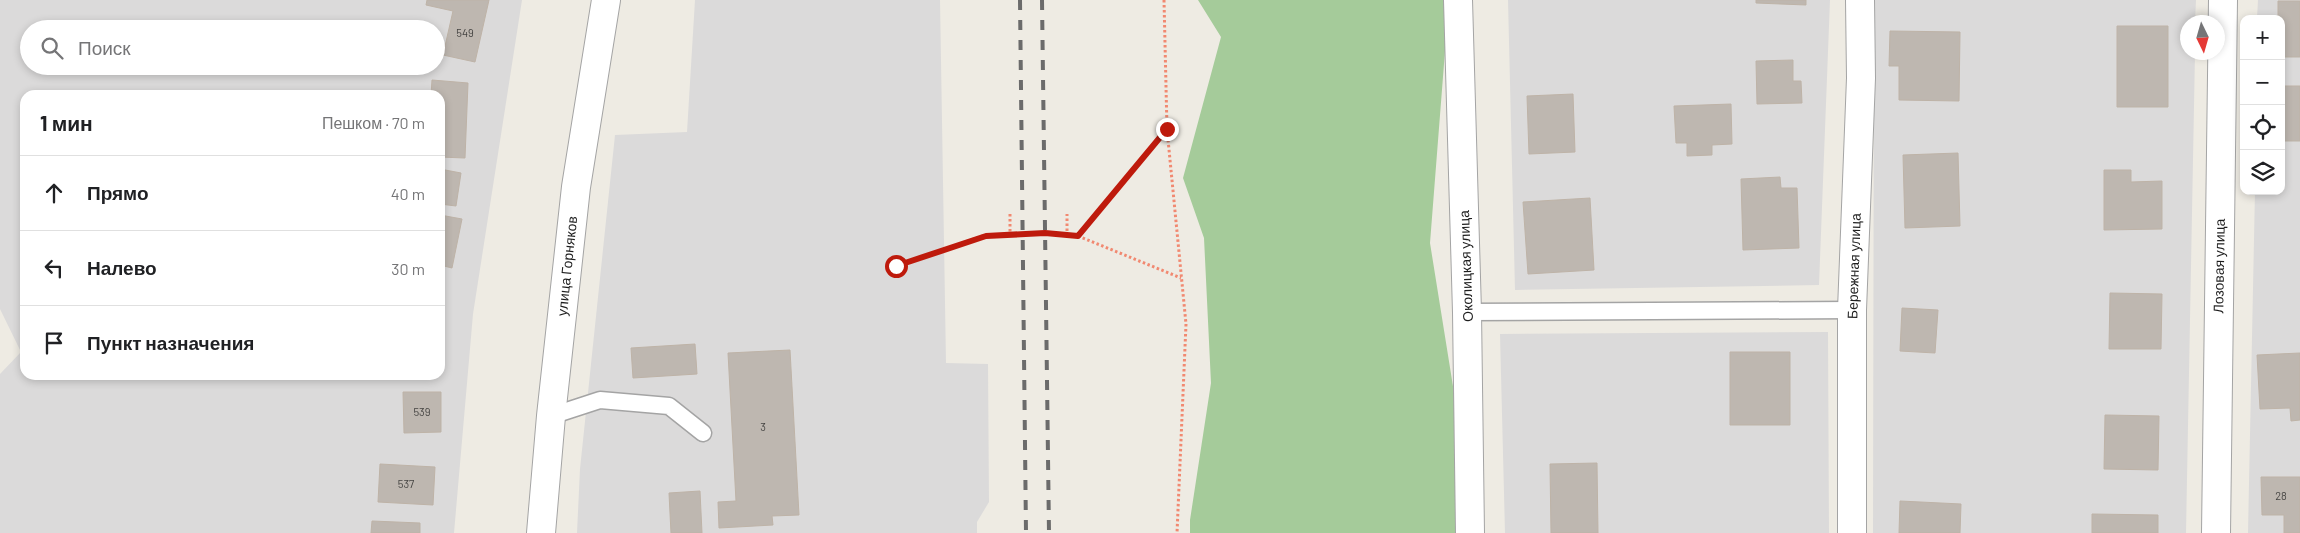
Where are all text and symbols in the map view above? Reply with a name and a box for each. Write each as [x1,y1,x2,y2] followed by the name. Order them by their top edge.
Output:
[2180,15,2225,60] north arrow
[2240,15,2285,195] map controls
[2240,15,2285,60] button: +
[20,20,445,75] search box
[456,26,474,39] house number: 549
[38,34,66,62] icon: search
[78,36,131,59] text: Поиск
[2240,60,2285,105] button: −
[2240,105,2285,150] button: locate
[40,110,93,135] text: 1 мин
[322,113,425,132] text: Пешком · 70 m
[1156,118,1179,141] route end
[2240,150,2285,195] button: layers
[40,179,68,207] icon: ahead
[87,181,149,204] text: Прямо
[391,184,425,203] text: 40 m
[1455,210,1476,322] street label: Околицкая улица
[1843,212,1864,319] street label: Бережная улица
[553,215,580,317] street label: улица Горняков
[2209,218,2228,314] street label: Лозовая улица
[40,254,68,282] icon: left
[885,255,908,278] route start
[87,256,157,279] text: Налево
[391,259,425,278] text: 30 m
[40,329,68,357] icon: arrive
[87,331,254,354] text: Пункт назначения
[413,405,431,418] house number: 539
[760,420,766,433] house number: 3
[398,477,414,490] house number: 537
[2275,489,2287,502] house number: 28

